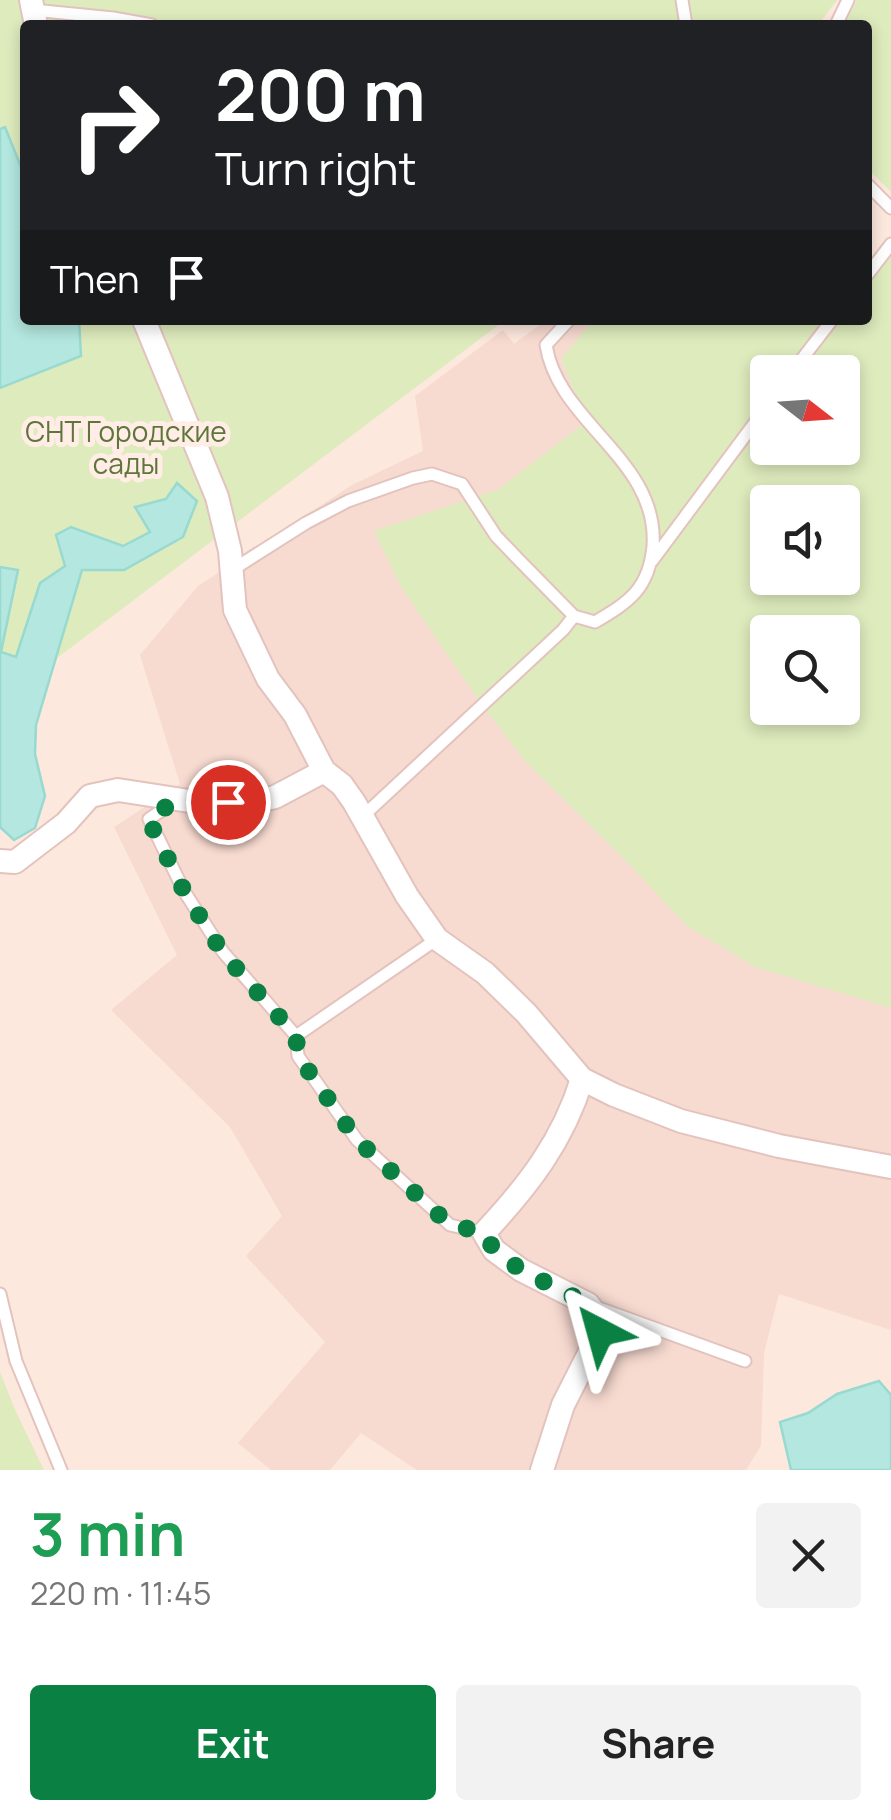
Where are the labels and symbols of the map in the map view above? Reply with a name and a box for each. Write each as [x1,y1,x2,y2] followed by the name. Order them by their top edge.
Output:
[750,355,860,465] north arrow
[25,412,227,482] park label: СНТ Городские сады
[186,760,271,845] pin
[548,1280,652,1384] position arrow

